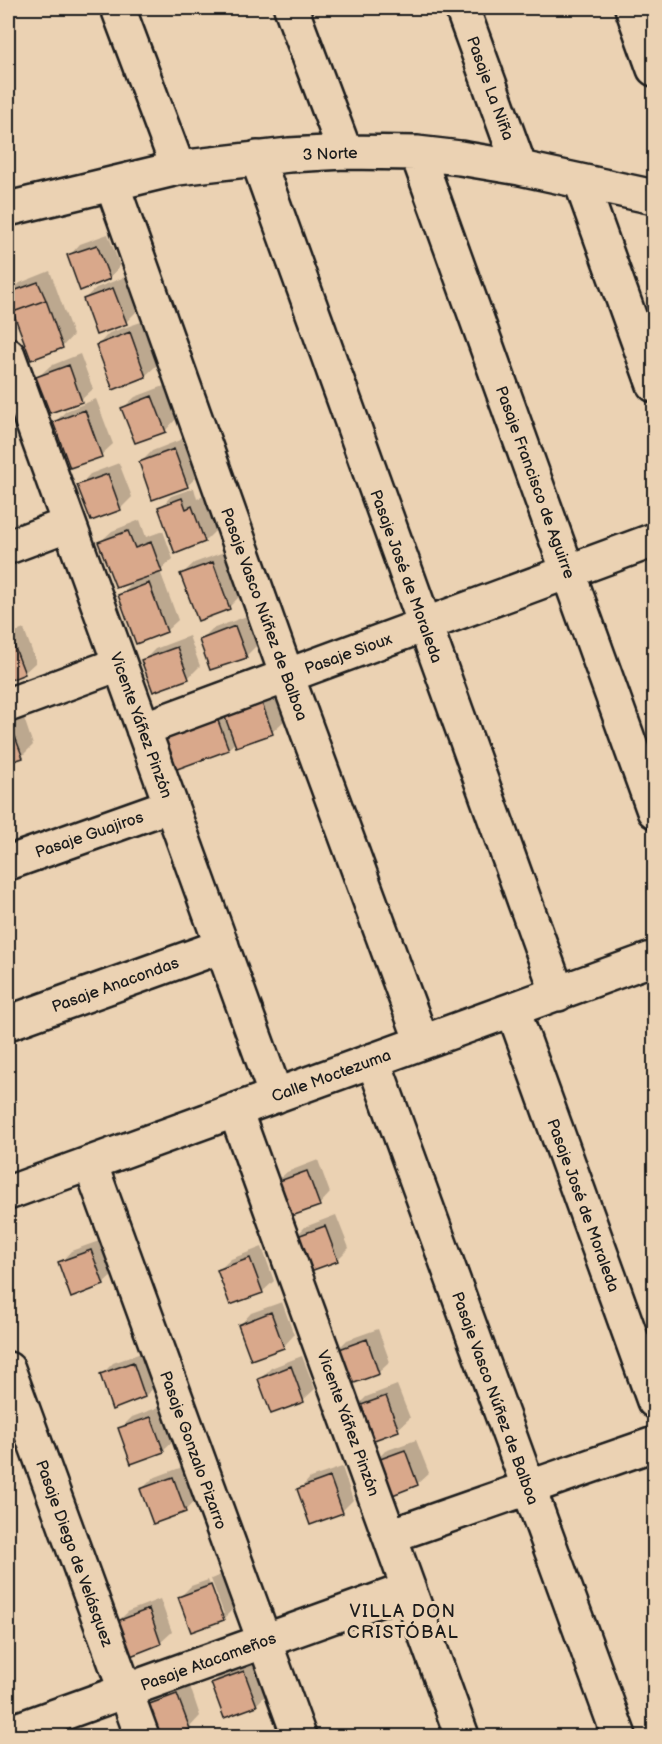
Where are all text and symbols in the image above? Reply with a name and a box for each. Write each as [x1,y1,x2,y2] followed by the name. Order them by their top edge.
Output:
[462,34,517,143] street label: Pasaje La Niña
[302,144,358,165] street label: 3 Norte
[491,384,578,582] street label: Pasaje Francisco de Aguirre
[365,487,446,666] street label: Pasaje José de Moraleda
[216,505,311,724] street label: Pasaje Vasco Núñez de Balboa
[302,630,395,679] street label: Pasaje Sioux
[105,650,176,801] street label: Vicente Yáñez Pinzón
[33,808,146,863] street label: Pasaje Guajiros
[49,954,182,1017] street label: Pasaje Anacondas
[269,1046,394,1107] street label: Calle Moctezuma
[542,1116,623,1295] street label: Pasaje José de Moraleda
[447,1289,542,1508] street label: Pasaje Vasco Núñez de Balboa
[312,1348,383,1499] street label: Vicente Yáñez Pinzón
[155,1369,230,1532] street label: Pasaje Gonzalo Pizarro
[31,1458,116,1650] street label: Pasaje Diego de Velásquez
[347,1601,459,1643] district label: VILLA DON CRISTÓBAL
[138,1629,279,1696] street label: Pasaje Atacameños

